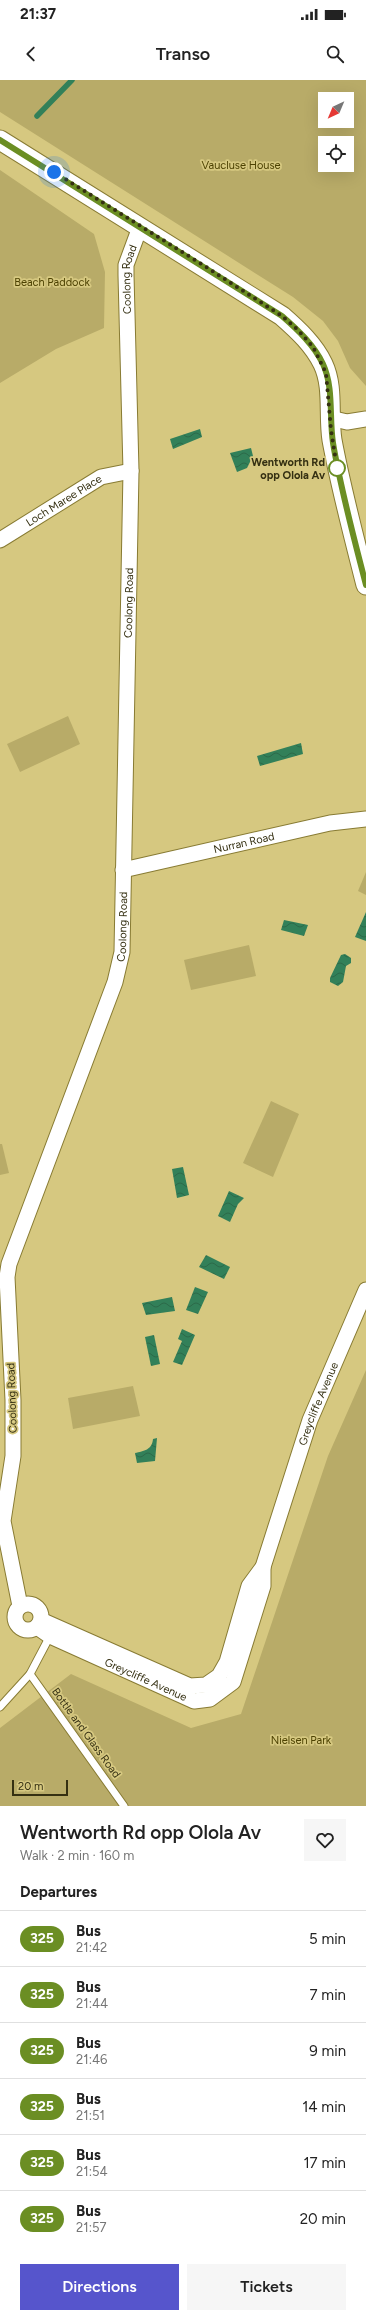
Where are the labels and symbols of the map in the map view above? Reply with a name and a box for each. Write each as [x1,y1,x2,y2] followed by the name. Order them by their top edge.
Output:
[318,92,354,128] north arrow
[201,159,281,172] park label: Vaucluse House
[44,162,64,182] your location
[119,243,139,314] street label: Coolong Road
[14,276,90,289] park label: Beach Paddock
[251,456,326,482] place label: Wentworth Rd opp Olola Av
[328,459,346,477] marker: Wentworth Rd opp Olola Av
[23,472,104,529] street label: Loch Maree Place
[121,568,136,638] street label: Coolong Road
[212,829,276,856] street label: Nurran Road
[113,892,130,963] street label: Coolong Road
[296,1360,341,1447] street label: Greycliffe Avenue
[4,1363,20,1433] street label: Coolong Road
[103,1655,189,1703] street label: Greycliffe Avenue
[49,1685,123,1781] street label: Bottle and Glass Road
[271,1734,332,1747] park label: Nielsen Park
[12,1778,68,1797] scale bar

